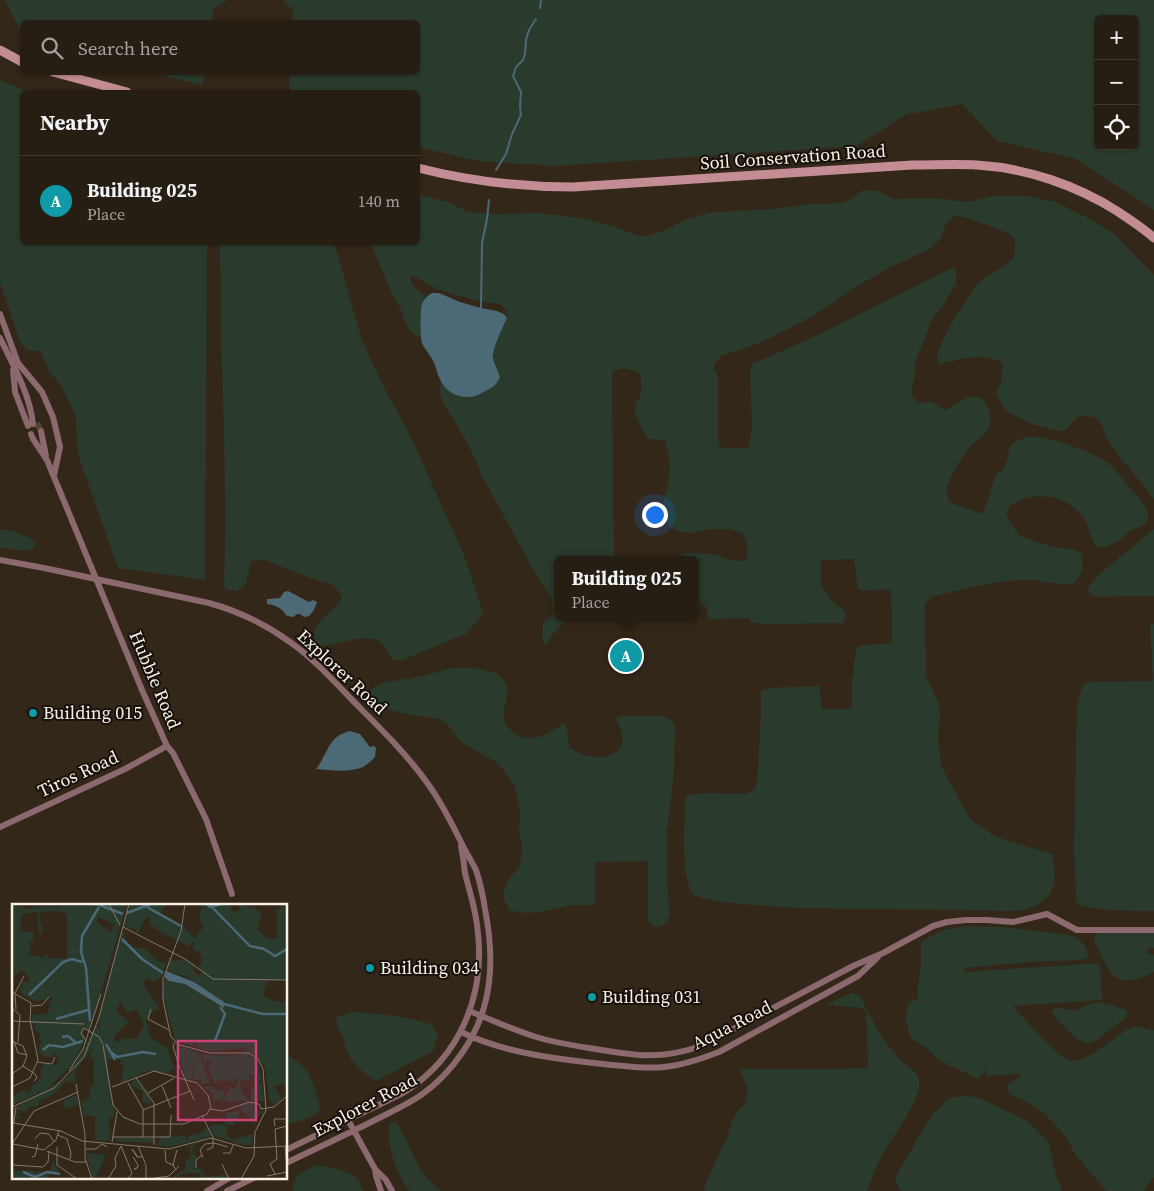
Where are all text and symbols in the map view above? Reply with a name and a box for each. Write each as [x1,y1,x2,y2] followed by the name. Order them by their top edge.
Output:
[1094,15,1139,150] map controls
[1094,15,1139,60] button: +
[20,20,420,75] search box
[38,34,66,62] icon: search
[78,35,178,61] text: Search here
[1094,60,1139,105] button: −
[1094,105,1139,150] button: locate
[40,108,110,137] text: Nearby
[699,138,887,175] street label: Soil Conservation Road
[87,177,197,203] text: Building 025
[51,190,61,212] text: A
[358,190,400,212] text: 140 m
[87,203,125,225] text: Place
[642,502,668,528] your location
[554,556,699,621] popup
[571,565,682,591] text: Building 025
[571,591,610,613] text: Place
[292,623,393,720] street label: Explorer Road
[124,627,187,733] street label: Hubble Road
[610,637,642,675] pin: A
[43,700,142,725] place label: Building 015
[27,707,39,719] marker: Building 015
[33,744,122,803] street label: Tiros Road
[12,904,288,1178] inset map
[380,955,479,980] place label: Building 034
[364,962,376,974] marker: Building 034
[602,984,701,1009] place label: Building 031
[586,991,598,1003] marker: Building 031
[688,994,776,1055] street label: Aqua Road
[308,1067,421,1143] street label: Explorer Road

